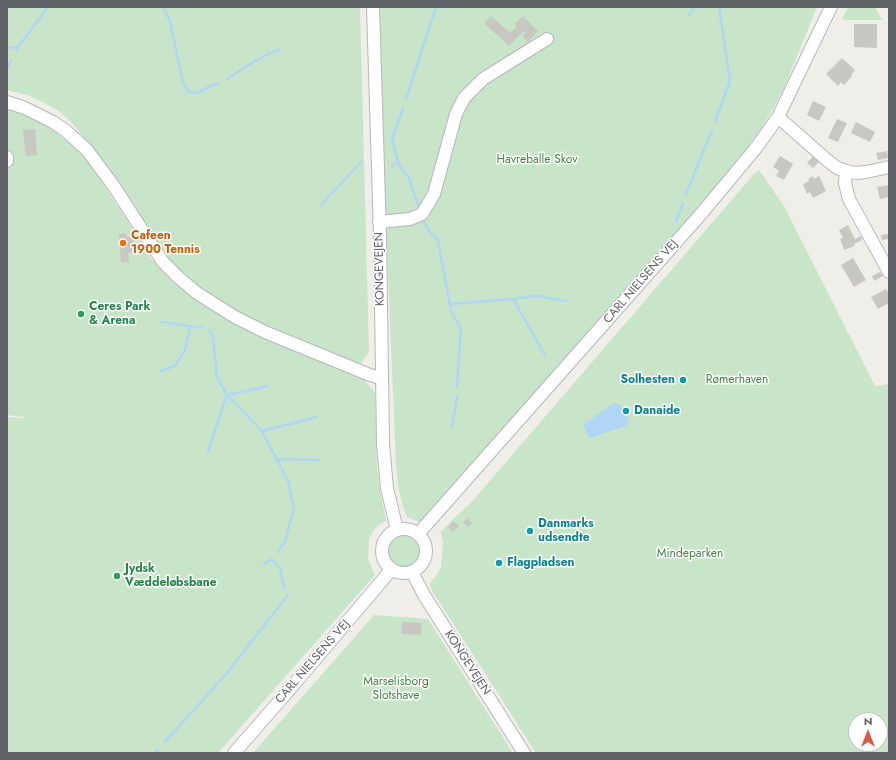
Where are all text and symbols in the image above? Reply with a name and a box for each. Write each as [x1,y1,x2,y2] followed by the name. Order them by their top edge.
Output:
[497,153,577,167] park label: Havreballe Skov
[131,229,200,257] place label: Cafeen 1900 Tennis
[372,232,388,306] street label: KONGEVEJEN
[601,237,681,327] street label: CARL NIELSENS VEJ
[118,238,128,248] marker: Cafeen 1900 Tennis
[89,300,150,328] place label: Ceres Park & Arena
[76,309,86,319] marker: Ceres Park & Arena
[620,373,675,387] place label: Solhesten
[706,373,768,387] park label: Rømerhaven
[678,375,688,385] marker: Solhesten
[634,404,680,418] place label: Danaide
[621,406,631,416] marker: Danaide
[538,517,594,545] place label: Danmarks udsendte
[525,526,535,536] marker: Danmarks udsendte
[657,547,723,561] park label: Mindeparken
[507,556,574,570] place label: Flagpladsen
[494,558,504,568] marker: Flagpladsen
[125,562,217,590] place label: Jydsk Væddeløbsbane
[112,571,122,581] marker: Jydsk Væddeløbsbane
[273,617,353,707] street label: CARL NIELSENS VEJ
[441,628,493,698] street label: KONGEVEJEN
[363,675,429,703] park label: Marselisborg Slotshave
[848,712,888,752] north arrow
[864,713,872,729] text: N

